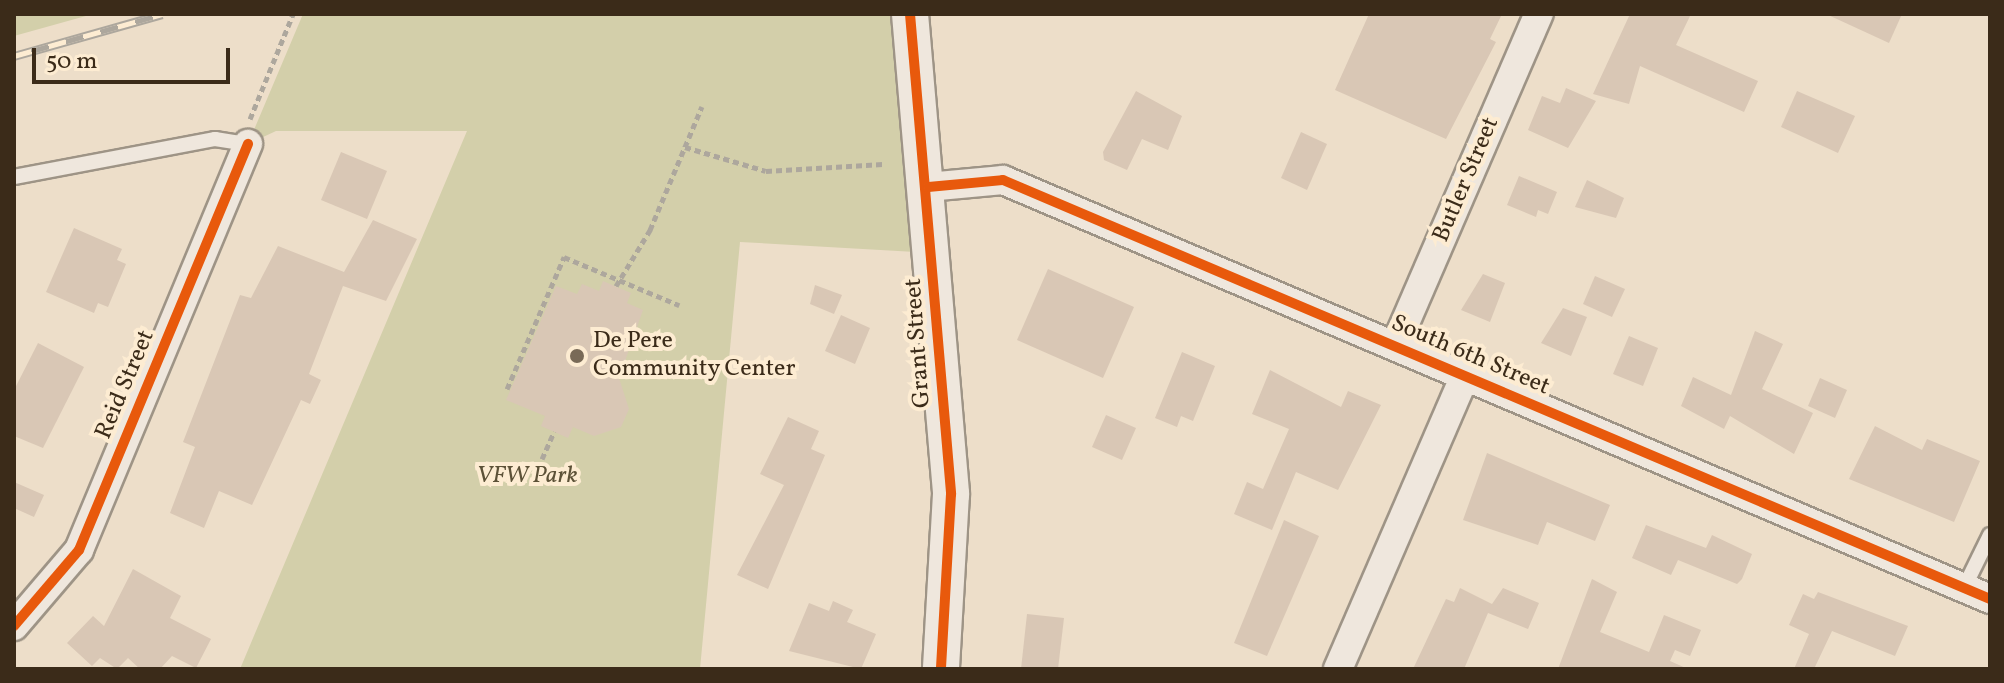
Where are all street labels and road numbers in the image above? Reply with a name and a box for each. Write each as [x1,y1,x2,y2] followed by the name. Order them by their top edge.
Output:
[1428,113,1506,247] street label: Butler Street
[900,277,938,409] street label: Grant Street
[1386,310,1554,402] street label: South 6th Street
[90,326,162,444] street label: Reid Street

